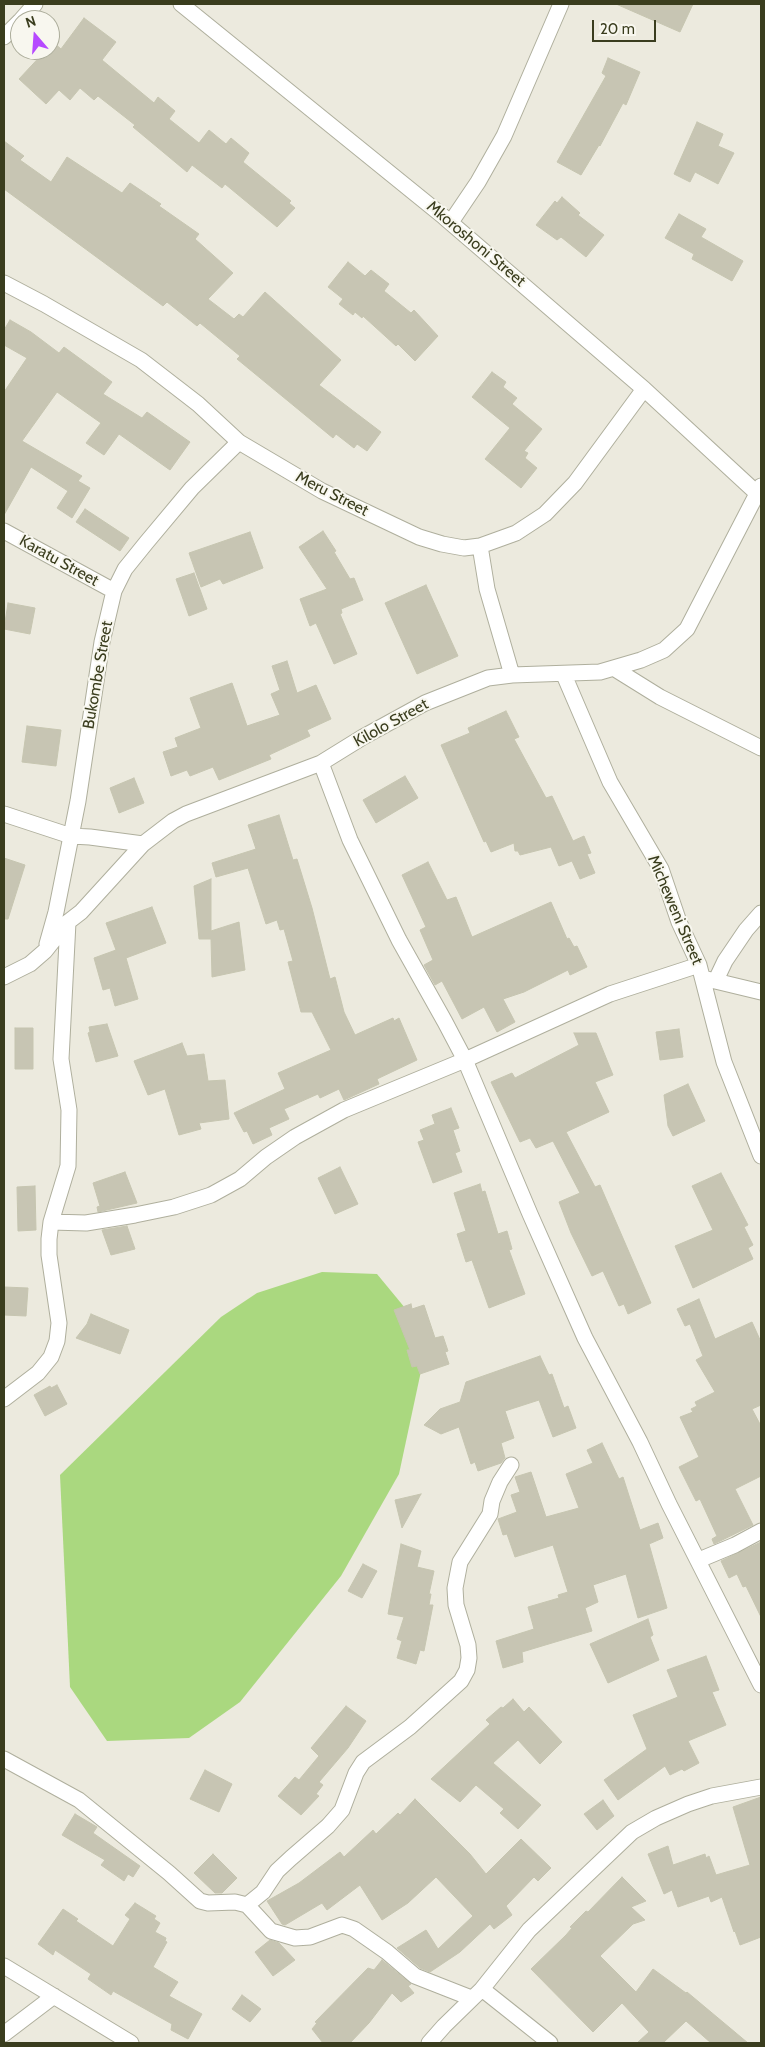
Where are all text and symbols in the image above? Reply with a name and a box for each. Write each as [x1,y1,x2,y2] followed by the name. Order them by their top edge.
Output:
[10,10,60,60] north arrow
[595,10,659,42] scale bar
[23,12,38,32] text: N
[600,20,635,38] text: 20 m
[423,197,529,291] street label: Mkoroshoni Street
[292,467,372,521] street label: Meru Street
[16,531,102,591] street label: Karatu Street
[79,620,117,730] street label: Bukombe Street
[350,695,432,751] street label: Kilolo Street
[643,852,707,968] street label: Micheweni Street

